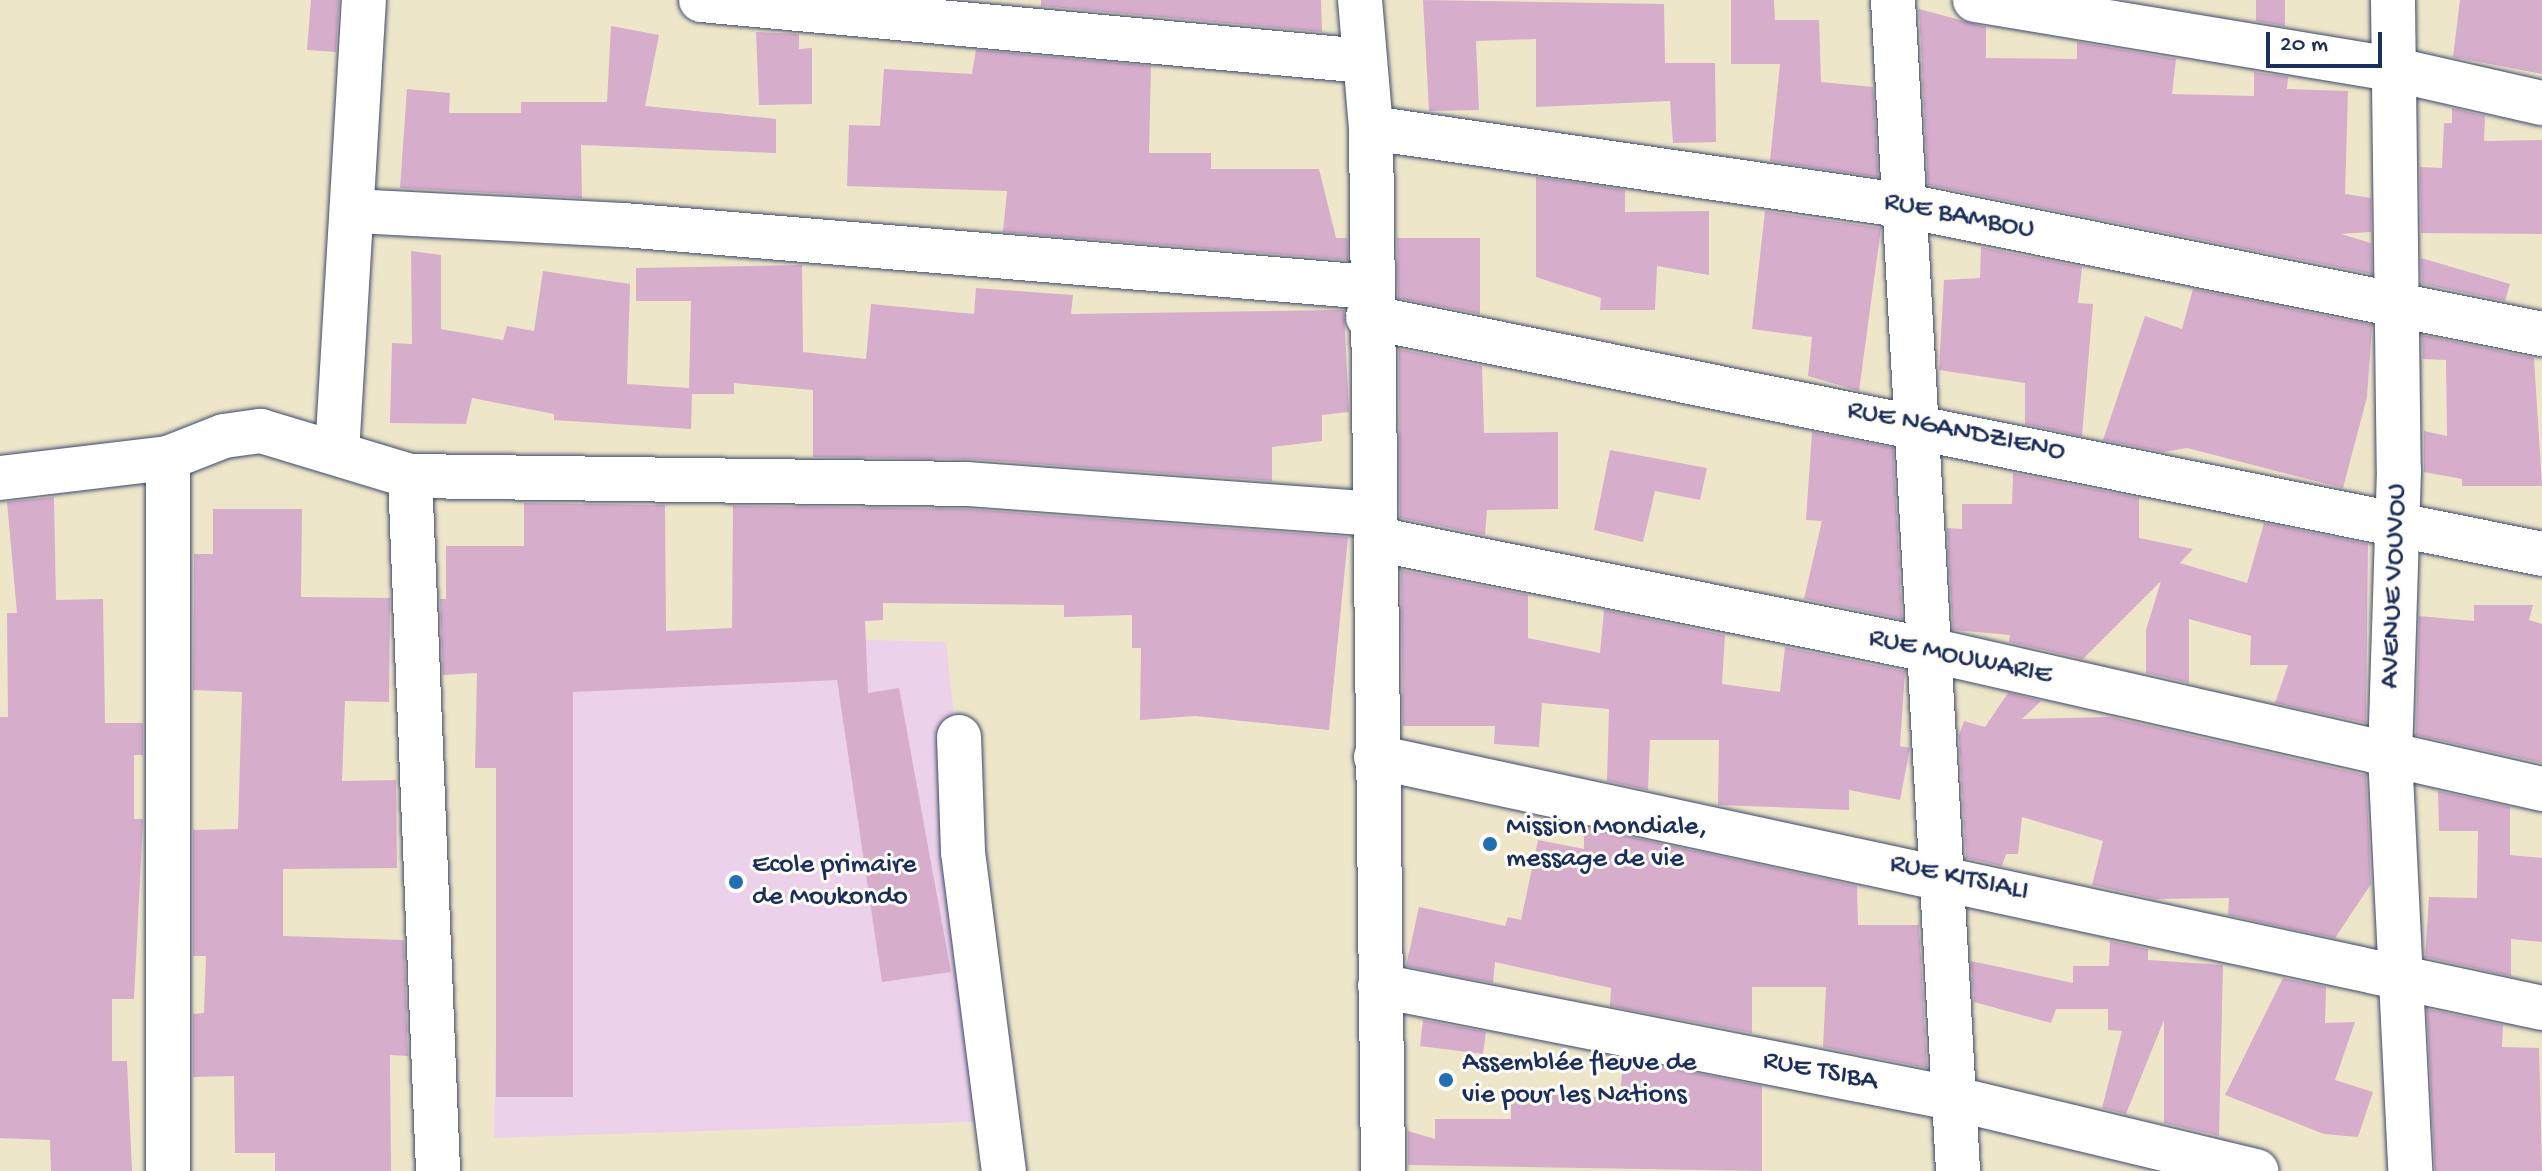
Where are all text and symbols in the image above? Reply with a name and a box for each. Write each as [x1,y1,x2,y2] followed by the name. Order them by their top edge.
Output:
[2270,16,2386,66] scale bar
[2280,31,2328,60] text: 20 m
[1881,186,2037,248] street label: RUE BAMBOU
[1844,394,2068,470] street label: RUE NGANDZIENO
[2375,483,2415,689] street label: AVENUE VOUVOU
[1865,622,2055,694] street label: RUE MOUWARIE
[1506,811,1707,877] place label: Mission Mondiale, message de vie
[1481,835,1499,853] marker: Mission Mondiale, message de vie
[1887,848,2031,910] street label: RUE KITSIALI
[752,849,916,915] place label: Ecole primaire de Moukondo
[727,873,745,891] marker: Ecole primaire de Moukondo
[1760,1044,1880,1100] street label: RUE TSIBA
[1462,1047,1697,1113] place label: Assemblée fleuve de vie pour les Nations
[1437,1071,1455,1089] marker: Assemblée fleuve de vie pour les Nations

